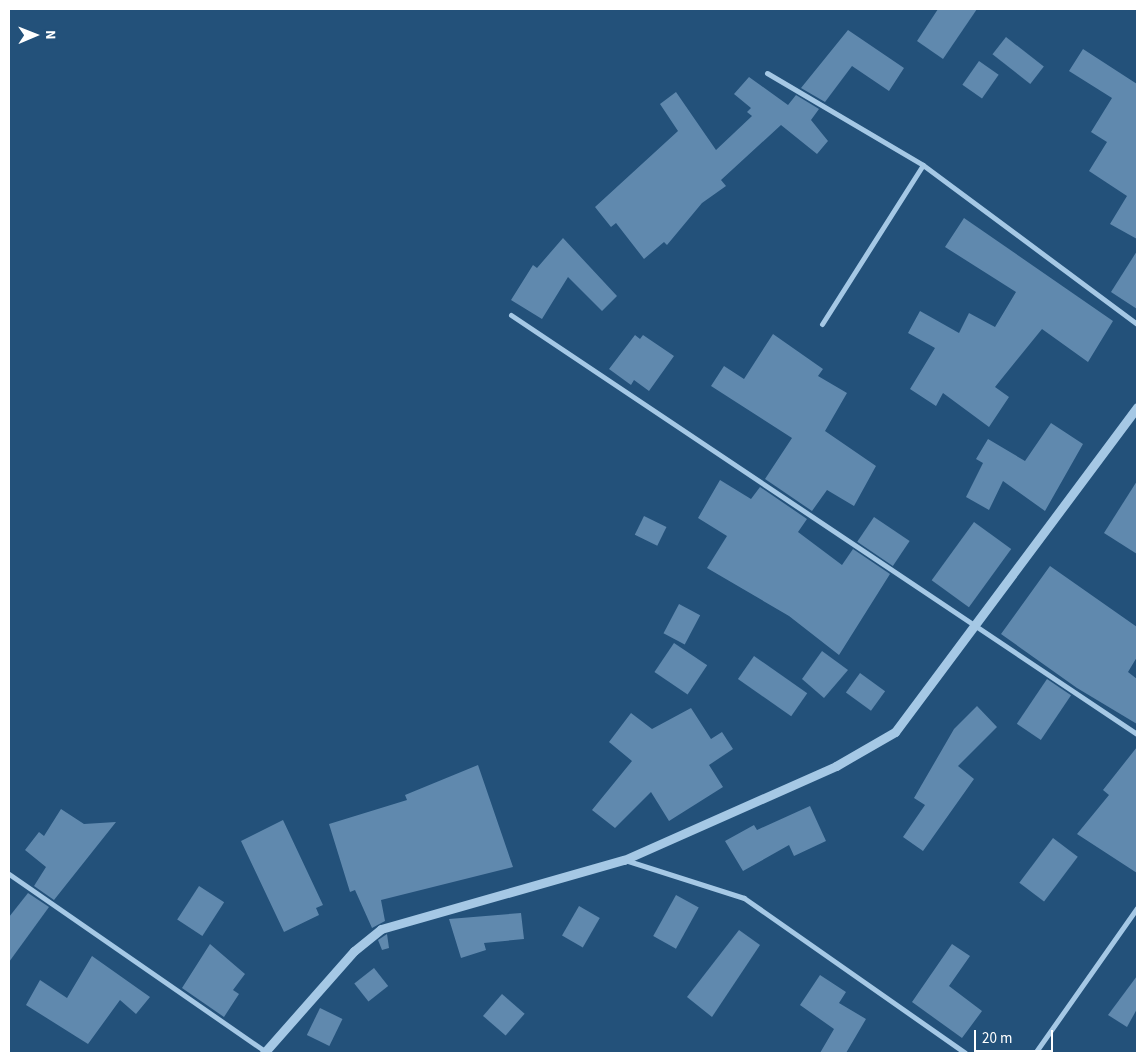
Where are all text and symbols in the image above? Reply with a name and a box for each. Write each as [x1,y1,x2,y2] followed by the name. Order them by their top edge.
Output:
[10,10,60,60] north arrow
[40,30,60,40] text: N
[976,1020,1055,1052] scale bar
[982,1028,1012,1049] text: 20 m

